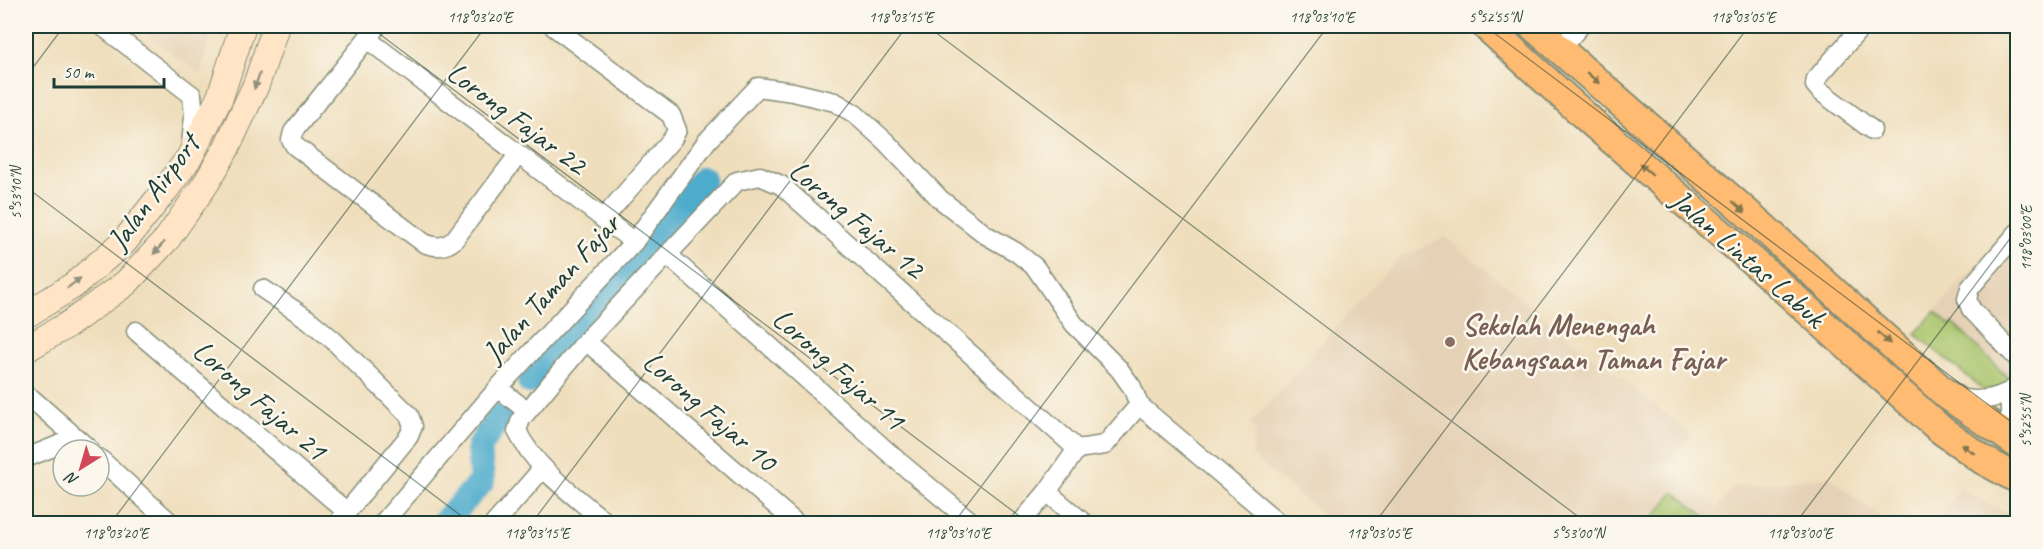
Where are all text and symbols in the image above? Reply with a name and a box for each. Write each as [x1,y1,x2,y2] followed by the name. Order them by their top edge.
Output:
[448,8,514,27] text: 118°03'20"E
[869,8,935,27] text: 118°03'15"E
[1290,8,1356,27] text: 118°03'10"E
[1469,8,1524,27] text: 5°52'55"N
[1711,8,1777,27] text: 118°03'05"E
[54,51,164,89] scale bar
[439,53,597,184] street label: Lorong Fajar 22
[63,61,96,83] text: 50 m
[1585,71,1600,84] one-way arrow
[252,72,261,90] one-way arrow
[97,123,210,259] street label: Jalan Airport
[781,151,935,288] street label: Lorong Fajar 12
[1639,163,1654,176] one-way arrow
[7,164,26,219] text: 5°53'10"N
[1662,179,1835,337] street label: Jalan Lintas Labuk
[1732,200,1747,214] one-way arrow
[473,204,629,372] street label: Jalan Taman Fajar
[2017,204,2036,270] text: 118°03'00"E
[152,241,166,256] one-way arrow
[67,278,82,290] one-way arrow
[765,300,914,439] street label: Lorong Fajar 11
[1462,306,1728,378] place label: Sekolah Menengah Kebangsaan Taman Fajar
[1877,330,1891,344] one-way arrow
[185,331,336,470] street label: Lorong Fajar 21
[1443,335,1457,349] marker: Sekolah Menengah Kebangsaan Taman Fajar
[635,342,787,481] street label: Lorong Fajar 10
[2017,392,2036,447] text: 5°52'55"N
[51,438,111,498] north arrow
[1960,443,1976,455] one-way arrow
[60,466,83,490] text: N
[84,524,150,543] text: 118°03'20"E
[505,524,571,543] text: 118°03'15"E
[926,524,992,543] text: 118°03'10"E
[1347,524,1413,543] text: 118°03'05"E
[1552,524,1607,543] text: 5°53'00"N
[1768,524,1834,543] text: 118°03'00"E

